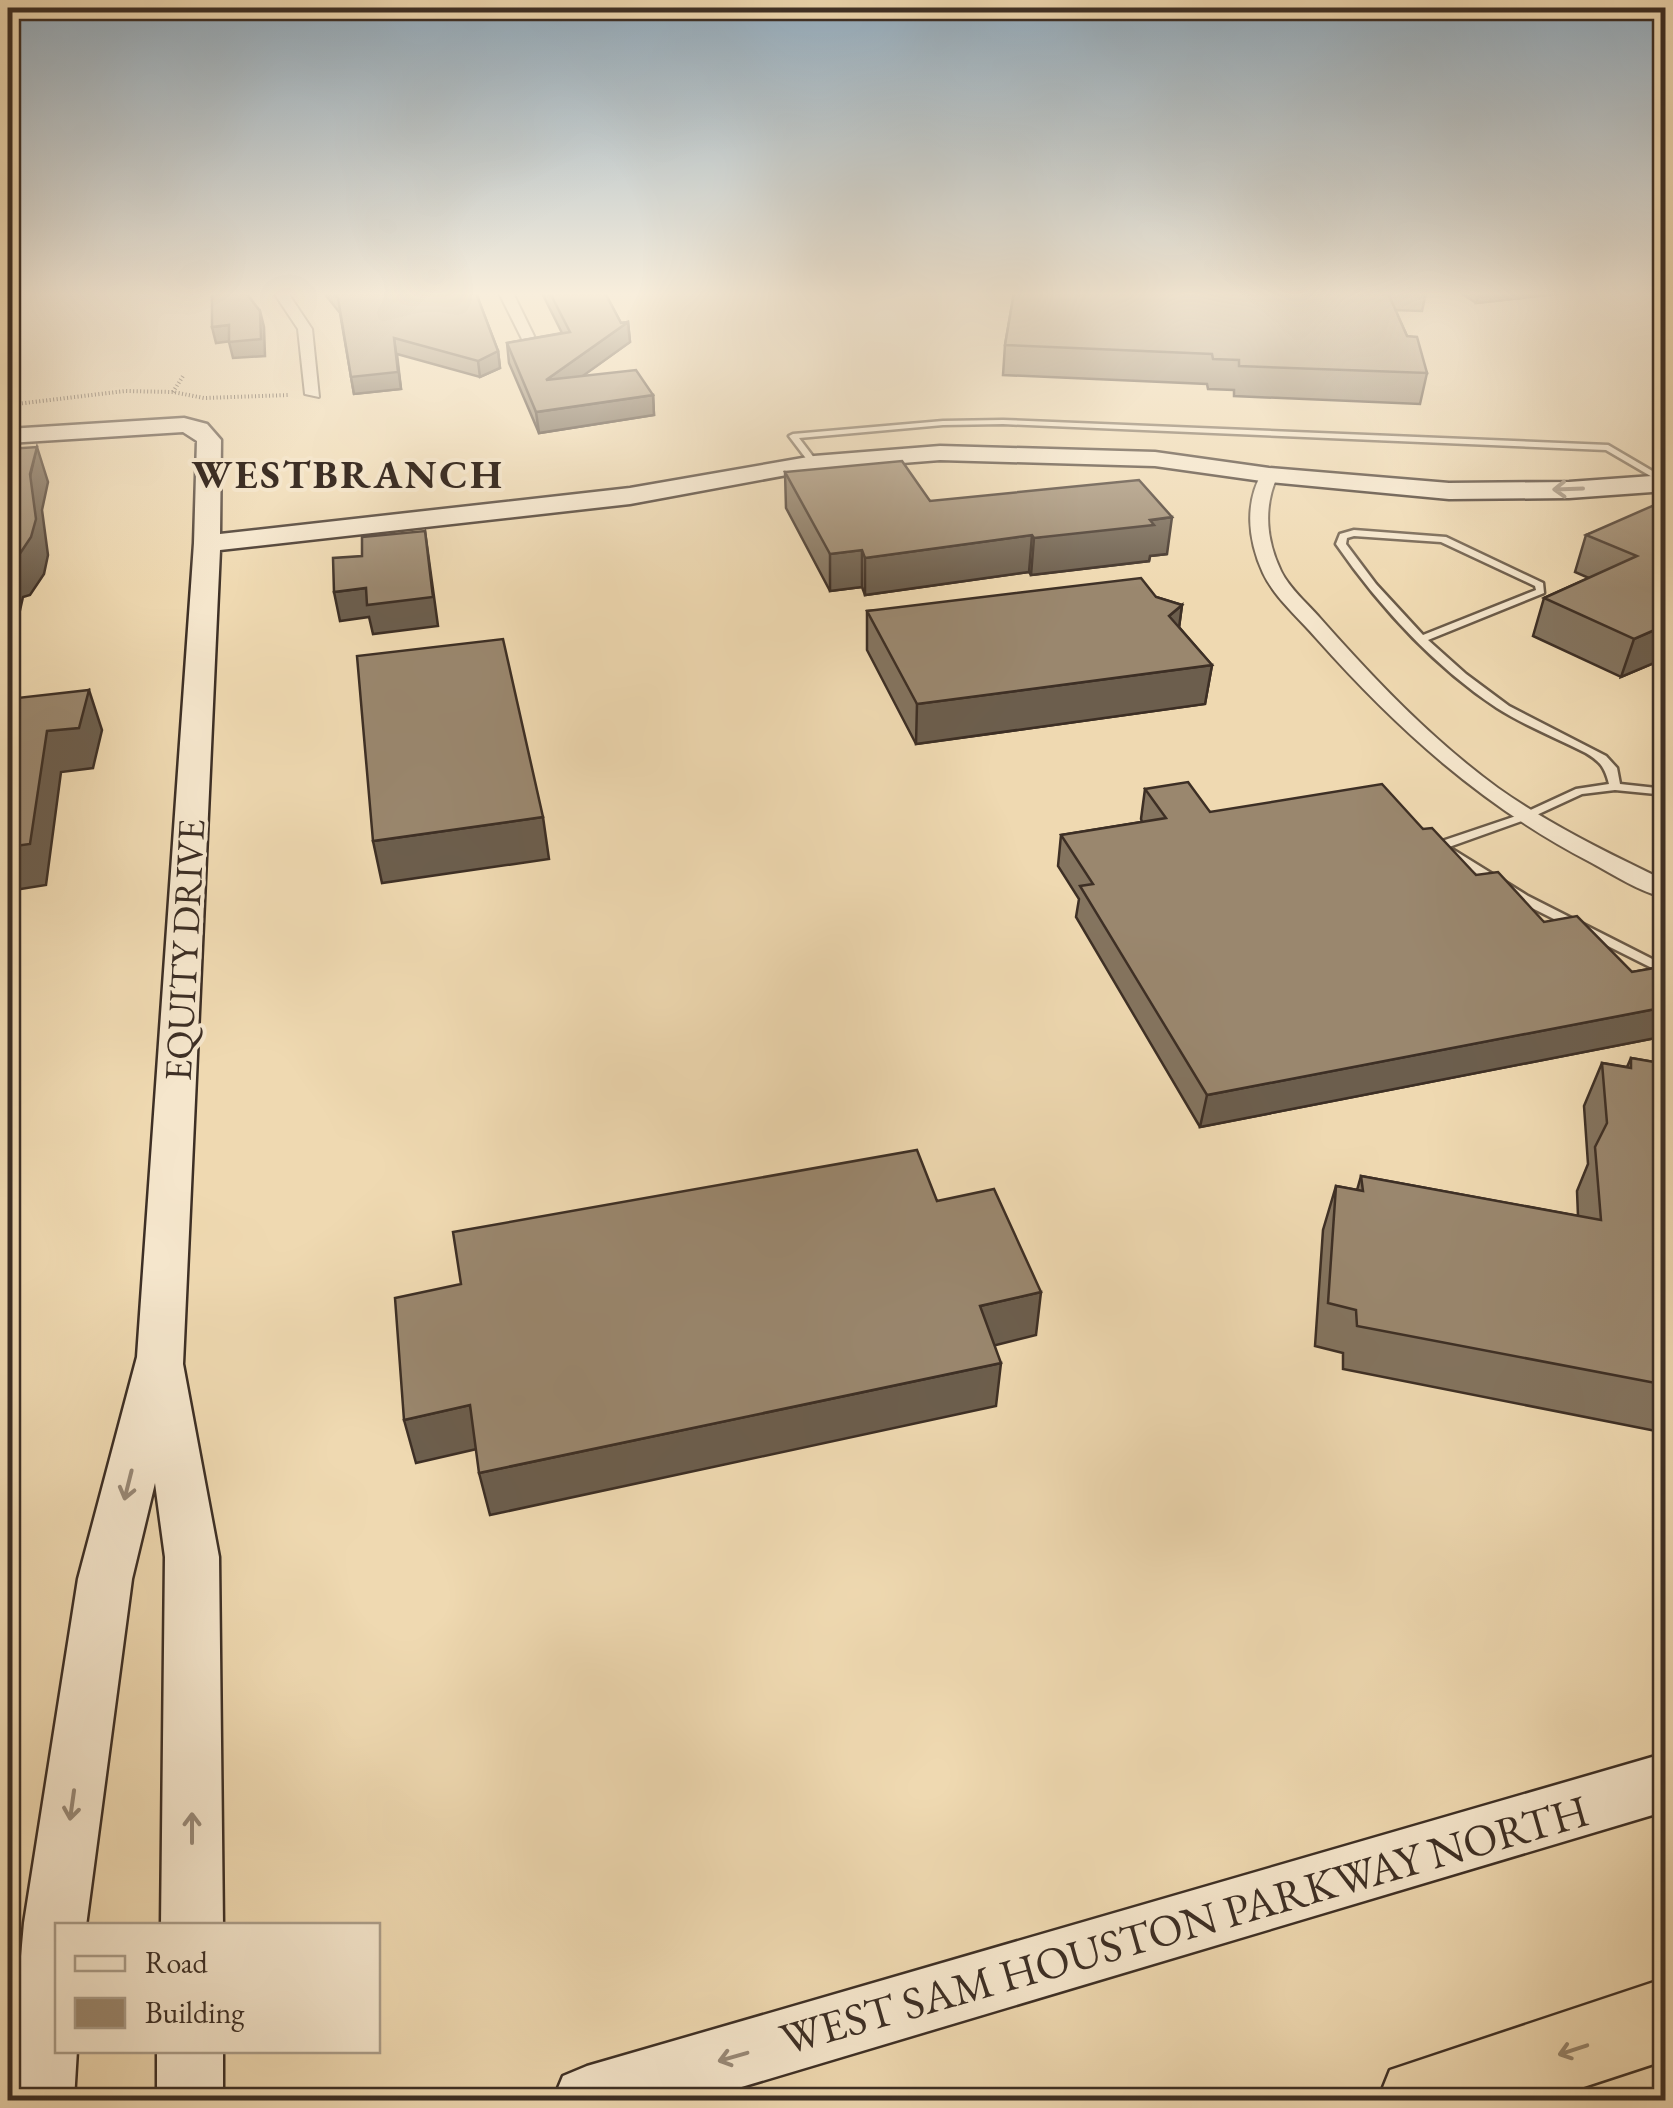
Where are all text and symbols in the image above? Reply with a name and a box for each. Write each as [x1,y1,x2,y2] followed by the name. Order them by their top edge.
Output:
[191,448,505,500] district label: WESTBRANCH
[1553,480,1585,499] one-way arrow
[153,818,215,1082] street label: EQUITY DRIVE
[118,1468,136,1500] one-way arrow
[773,1781,1595,2067] street label: WEST SAM HOUSTON PARKWAY NORTH
[63,1788,81,1821] one-way arrow
[182,1813,202,1846] one-way arrow
[55,1923,380,2053] legend
[145,1943,209,1982] text: Road
[145,1993,245,2032] text: Building
[1558,2042,1589,2060] one-way arrow
[718,2049,749,2067] one-way arrow

